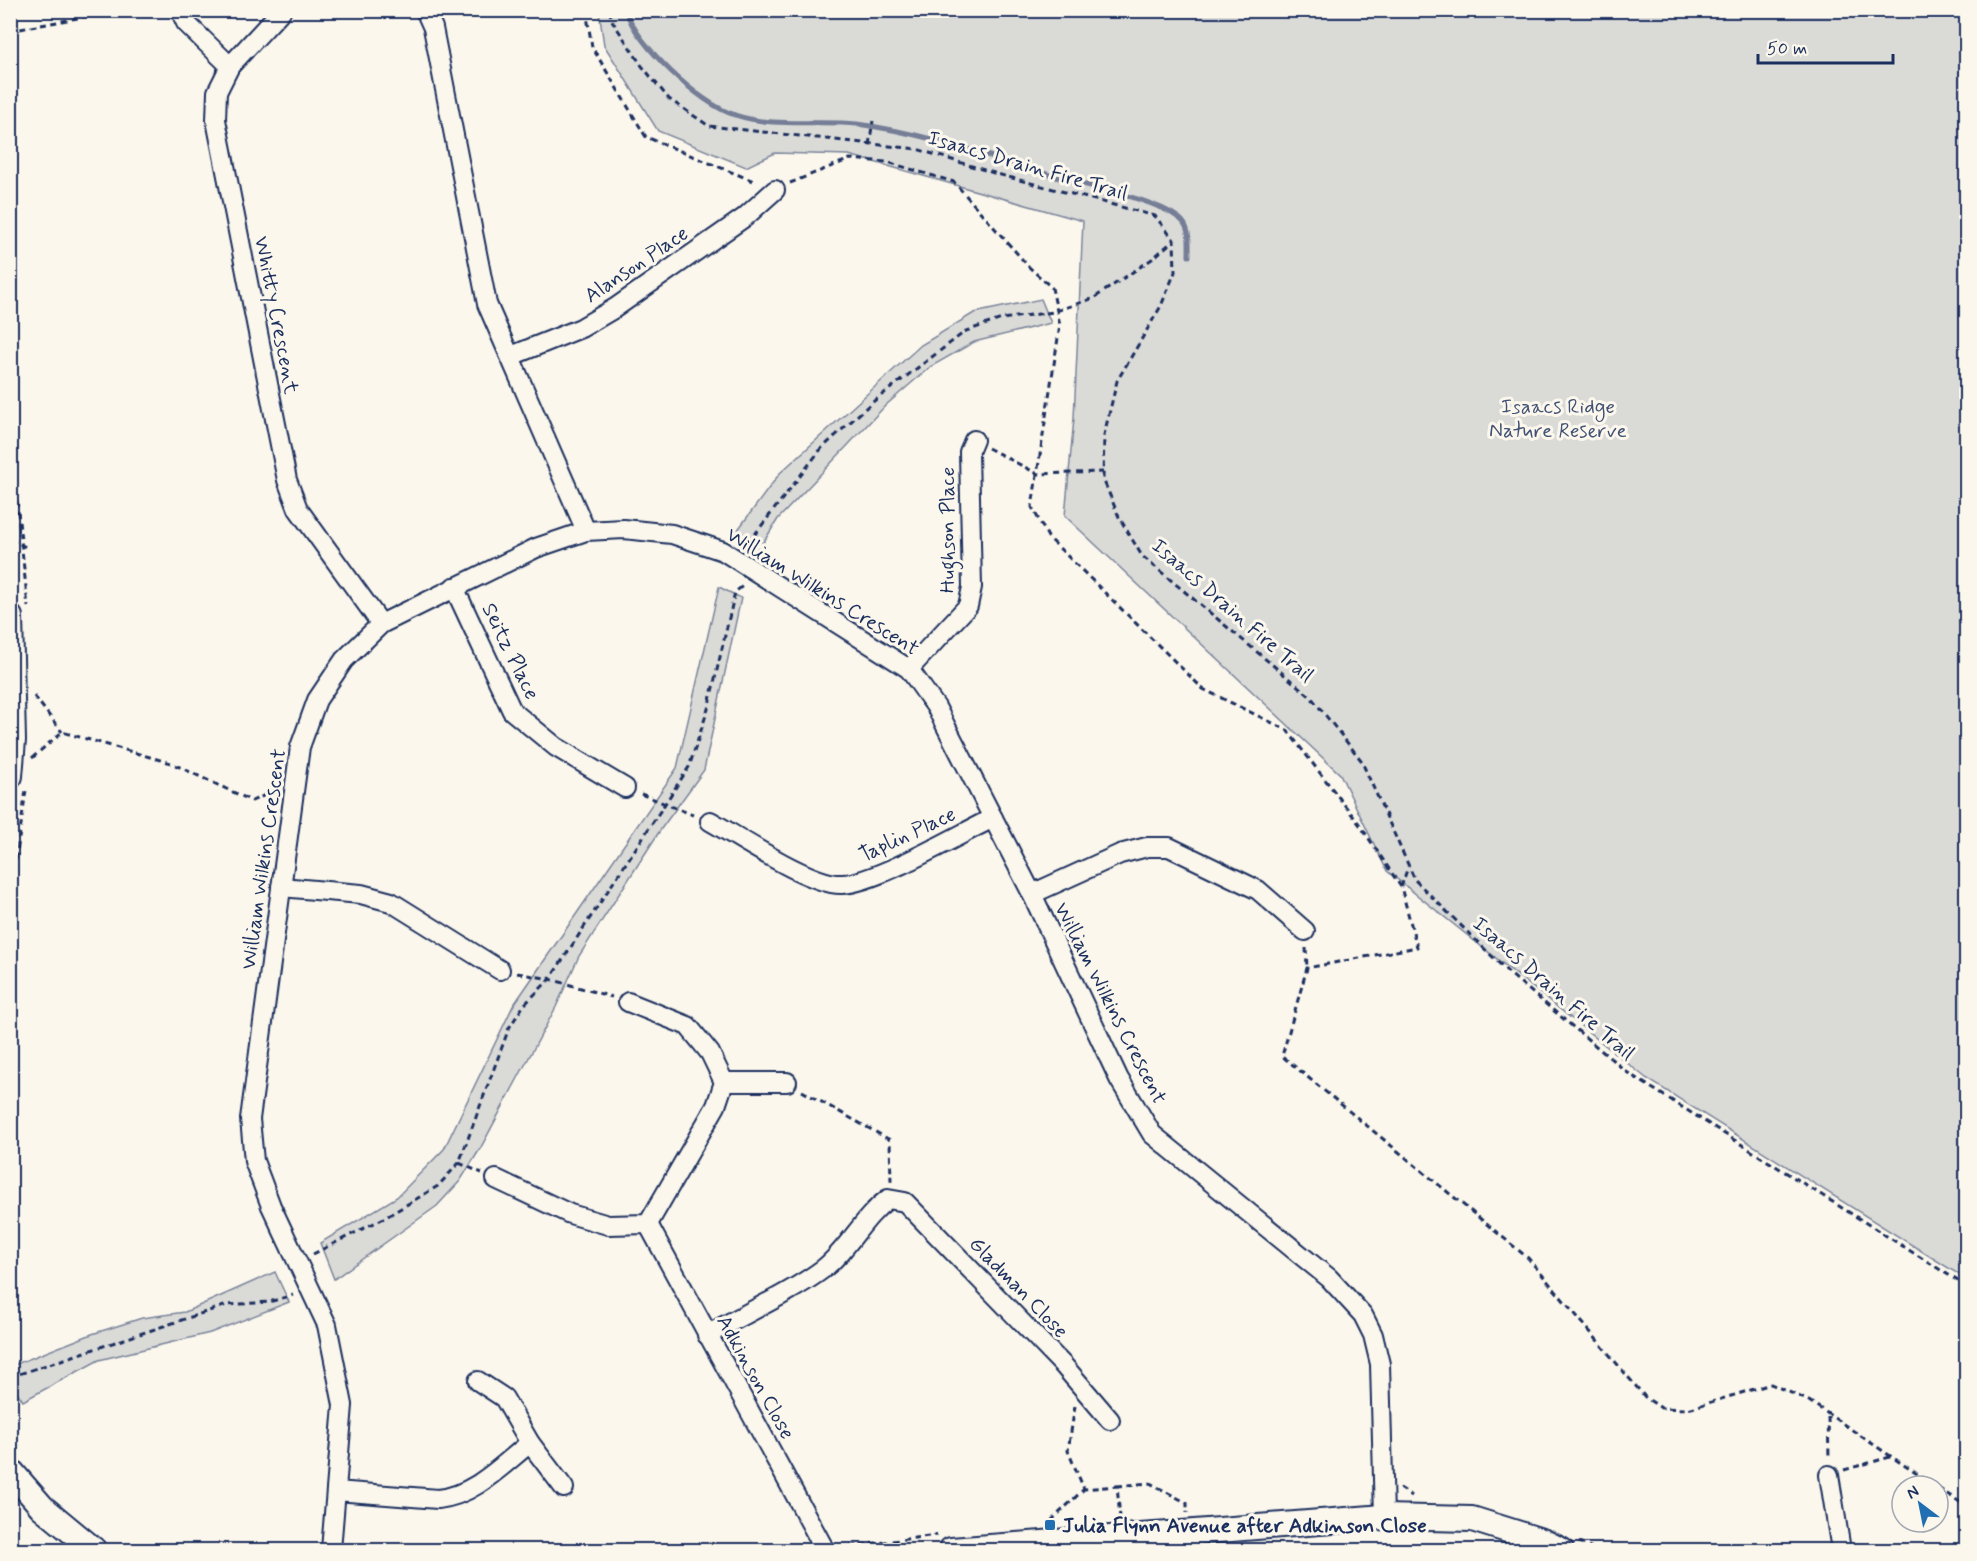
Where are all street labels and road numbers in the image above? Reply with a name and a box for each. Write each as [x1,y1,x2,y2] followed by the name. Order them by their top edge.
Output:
[925,124,1131,208] street label: Isaacs Drain Fire Trail
[579,220,694,310] street label: Alanson Place
[247,234,305,397] street label: Whitty Crescent
[934,467,964,593] street label: Hughson Place
[721,521,924,663] street label: William Wilkins Crescent
[1145,532,1319,689] street label: Isaacs Drain Fire Trail
[475,598,546,704] street label: Seitz Place
[235,747,293,971] street label: William Wilkins Crescent
[854,800,960,870] street label: Taplin Place
[1047,898,1173,1109] street label: William Wilkins Crescent
[1466,910,1640,1067] street label: Isaacs Drain Fire Trail
[962,1231,1074,1345] street label: Gladman Close
[709,1310,801,1445] street label: Adkinson Close

